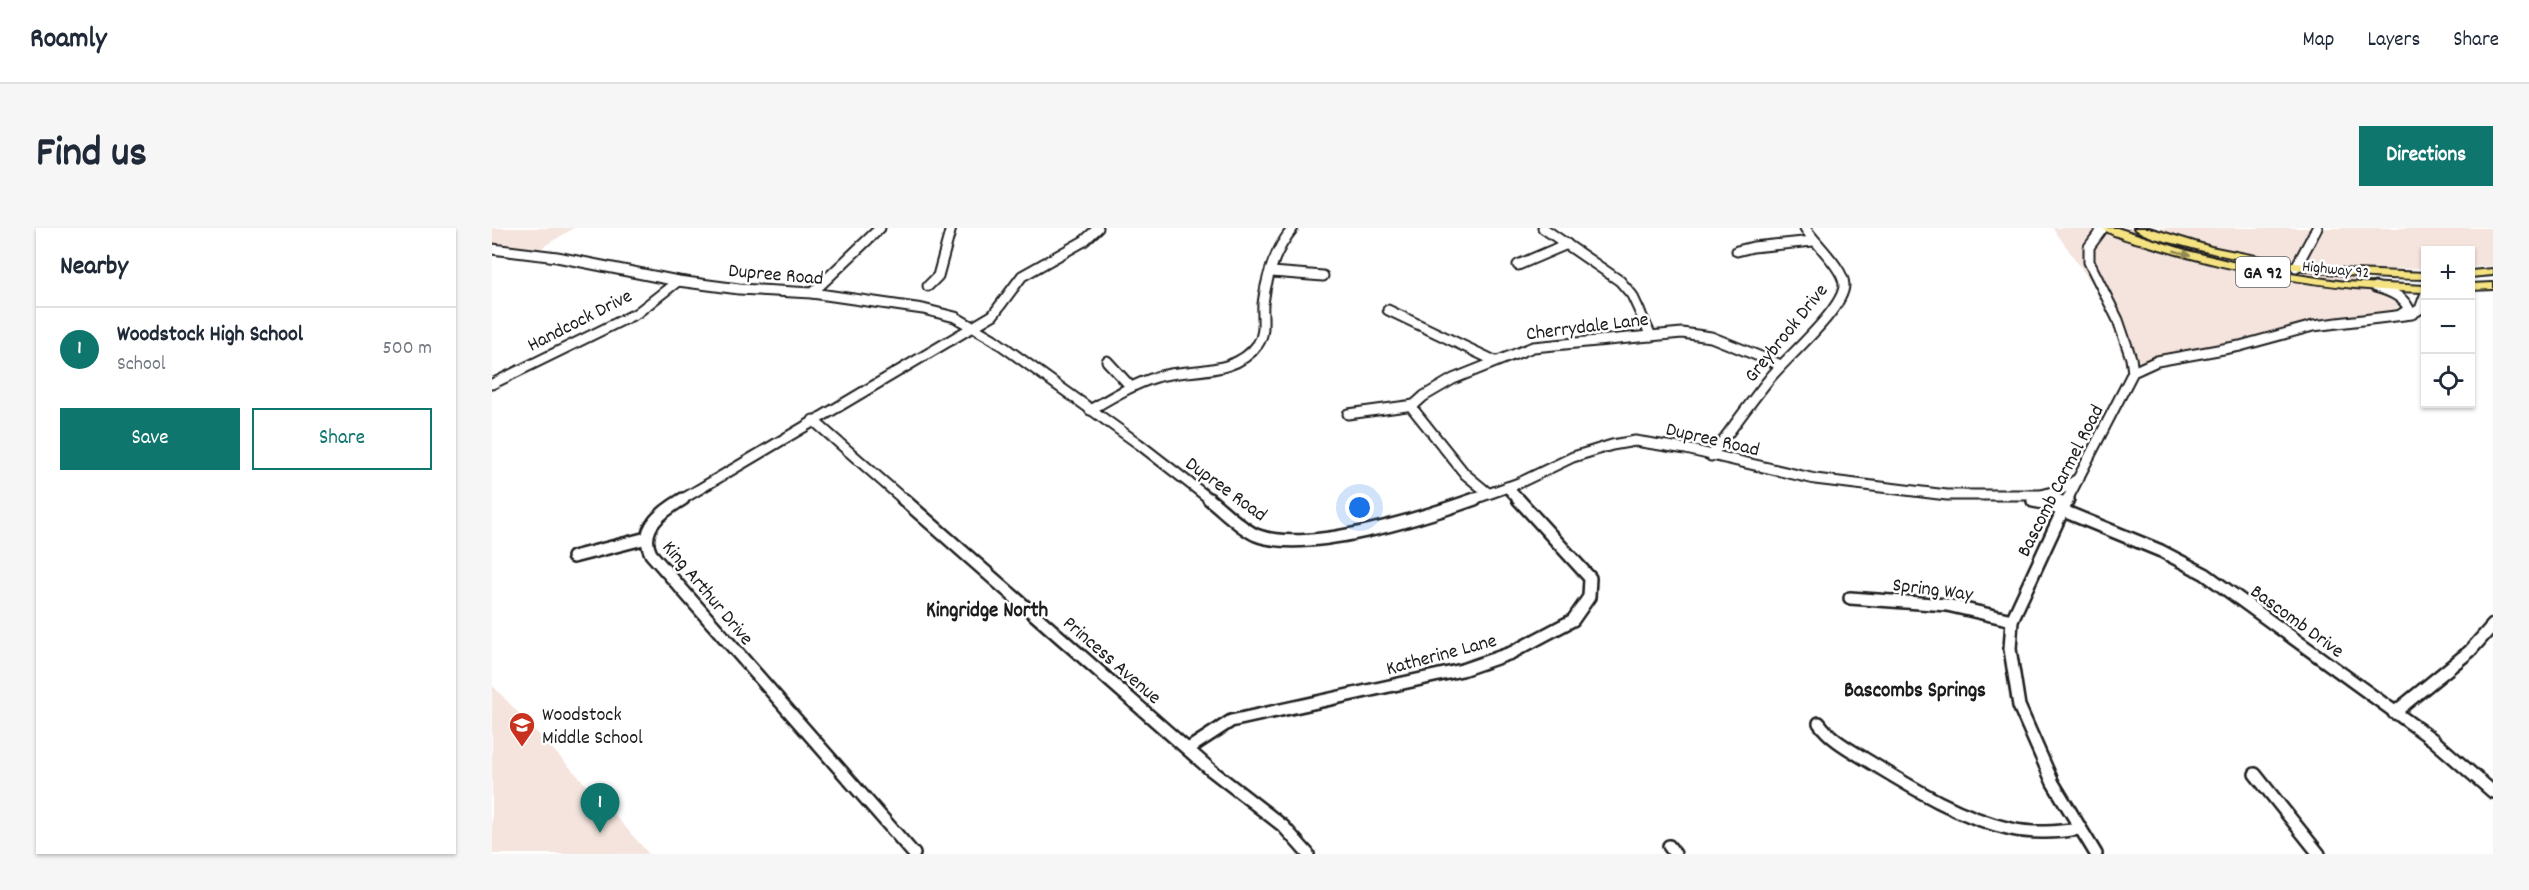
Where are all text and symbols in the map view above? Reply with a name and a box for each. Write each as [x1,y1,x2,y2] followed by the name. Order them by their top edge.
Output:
[30,21,106,61] text: Roamly
[2303,26,2334,56] text: Map
[2367,26,2420,56] text: Layers
[2453,26,2499,56] text: Share
[36,126,147,186] text: Find us
[2359,126,2493,186] button: Directions
[2421,246,2475,408] map controls
[2421,246,2475,300] button: +
[60,249,128,286] text: Nearby
[2173,249,2191,258] one-way arrow
[2301,256,2371,285] street label: Highway 92
[2236,257,2290,287] road number: GA 92
[727,258,824,294] street label: Dupree Road
[1739,278,1836,389] street label: Greybrook Drive
[523,283,638,360] street label: Handcock Drive
[2421,300,2475,354] button: −
[1524,307,1650,349] street label: Cherrydale Lane
[117,320,303,351] text: Woodstock High School
[77,335,82,363] text: 1
[383,335,432,363] text: 500 m
[117,351,166,379] text: School
[2421,354,2475,408] button: locate
[2011,401,2112,562] street label: Bascomb Carmel Road
[60,408,240,470] button: Save
[252,408,432,470] button: Share
[1663,417,1762,465] street label: Dupree Road
[1179,451,1272,530] street label: Dupree Road
[1345,493,1374,522] your location
[654,535,759,653] street label: King Arthur Drive
[1891,572,1975,610] street label: Spring Way
[2244,579,2349,666] street label: Bascomb Drive
[926,597,1048,627] district label: Kingridge North
[1056,611,1167,712] street label: Princess Avenue
[1383,628,1500,684] street label: Katherine Lane
[1844,677,1986,707] district label: Bascombs Springs
[542,702,643,753] place label: Woodstock Middle School
[507,710,537,748] school or university icon: Woodstock Middle School
[580,784,620,833] pin: 1

